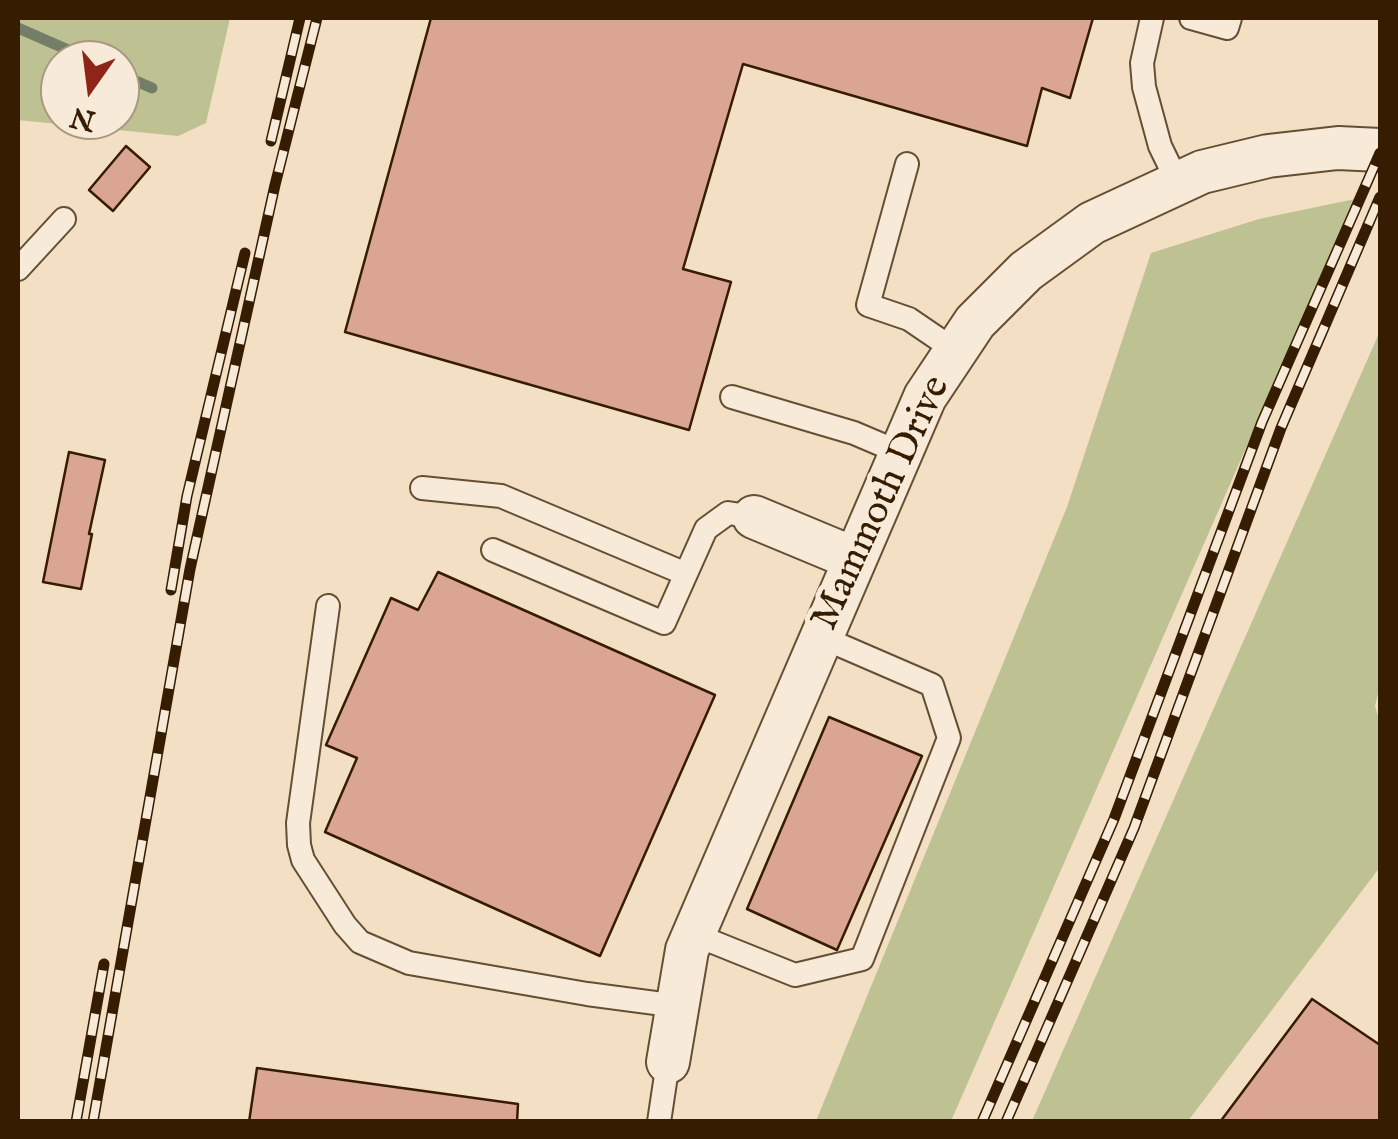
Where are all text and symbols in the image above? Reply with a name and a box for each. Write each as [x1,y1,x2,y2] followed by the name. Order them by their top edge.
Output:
[40,40,140,140] north arrow
[67,98,99,138] text: N
[803,369,963,639] street label: Mammoth Drive

